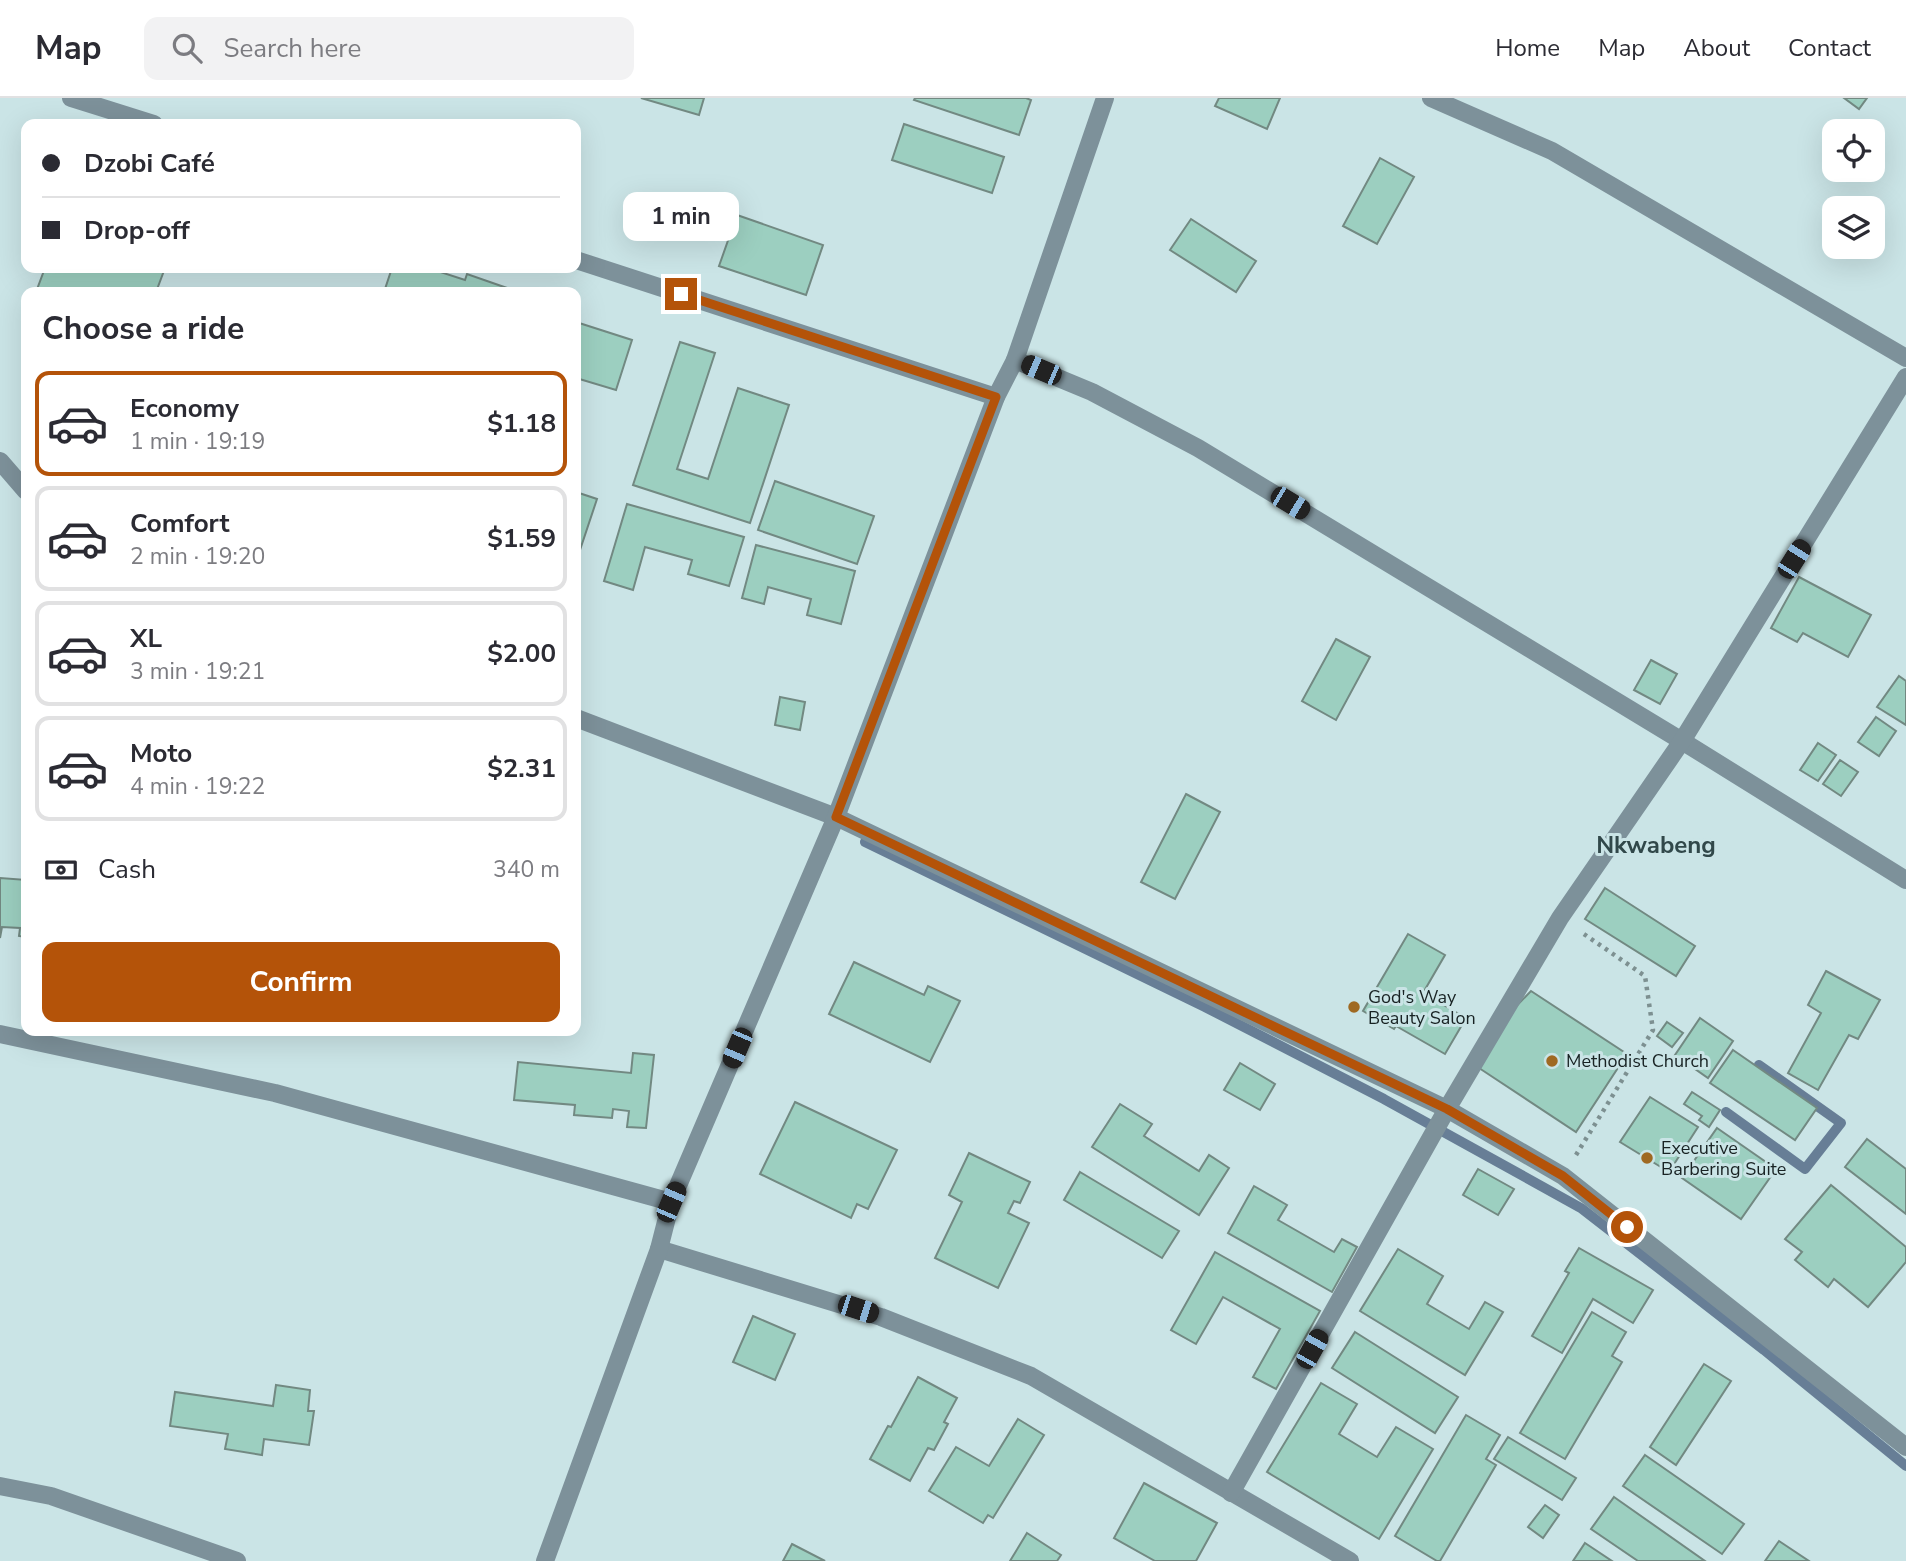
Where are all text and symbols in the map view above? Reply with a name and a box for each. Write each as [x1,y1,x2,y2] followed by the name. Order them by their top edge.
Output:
[144,17,634,80] search box
[35,26,102,71] text: Map
[168,29,206,67] icon: search
[224,31,361,66] text: Search here
[1495,32,1560,64] text: Home
[1598,32,1645,64] text: Map
[1683,32,1750,64] text: About
[1788,32,1871,64] text: Contact
[1822,119,1885,259] map controls
[1822,119,1885,182] button: locate
[84,146,215,181] text: Dzobi Café
[623,192,739,242] callout: 1 min
[1822,196,1885,259] button: layers
[651,201,711,232] text: 1 min
[84,213,190,248] text: Drop-off
[665,278,697,310] route end
[42,307,244,350] text: Choose a ride
[1018,352,1065,388] car
[130,391,239,426] text: Economy
[46,392,109,455] icon: car
[487,406,556,441] text: $1.18
[130,426,265,457] text: 1 min · 19:19
[1267,483,1314,523] car
[130,506,230,541] text: Comfort
[46,507,109,570] icon: car
[487,521,556,556] text: $1.59
[1774,536,1815,582] car
[130,541,265,572] text: 2 min · 19:20
[130,621,162,656] text: XL
[46,622,109,685] icon: car
[487,636,556,671] text: $2.00
[130,656,265,687] text: 3 min · 19:21
[130,736,192,771] text: Moto
[46,737,109,800] icon: car
[487,751,556,786] text: $2.31
[130,771,265,802] text: 4 min · 19:22
[1596,829,1716,861] district label: Nkwabeng
[42,851,80,889] icon: cash
[98,852,156,887] text: Cash
[493,854,560,885] text: 340 m
[42,942,560,1022] button: Confirm
[1368,985,1476,1030] place label: God's Way Beauty Salon
[1346,999,1362,1015] marker: God's Way Beauty Salon
[720,1025,755,1071] car
[1566,1049,1709,1073] place label: Methodist Church
[1544,1053,1560,1069] marker: Methodist Church
[1661,1136,1786,1181] place label: Executive Barbering Suite
[1639,1150,1655,1166] marker: Executive Barbering Suite
[654,1179,689,1225] car
[1611,1211,1643,1243] route start
[835,1293,882,1325] car
[1293,1326,1332,1372] car

